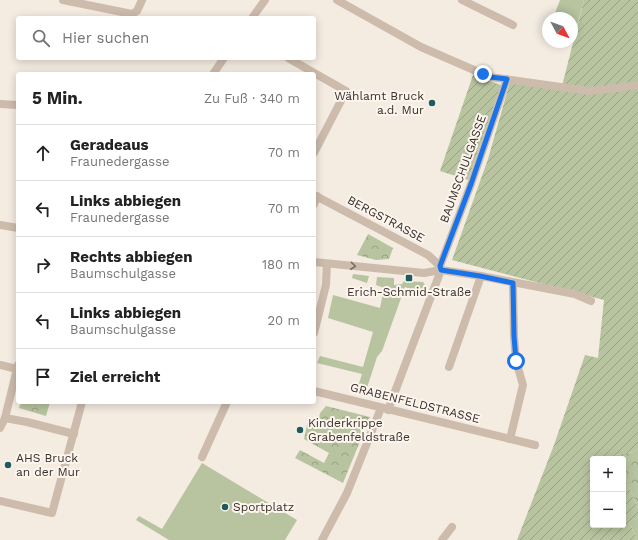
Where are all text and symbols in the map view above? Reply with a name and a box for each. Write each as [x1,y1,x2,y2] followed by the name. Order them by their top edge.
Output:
[542,12,578,48] north arrow
[16,16,316,60] search box
[30,27,52,49] icon: search
[62,29,149,47] text: Hier suchen
[474,65,492,83] route end
[32,88,83,108] text: 5 Min.
[334,89,424,117] place label: Wählamt Bruck a.d. Mur
[204,91,300,106] text: Zu Fuß · 340 m
[427,98,437,108] marker: Wählamt Bruck a.d. Mur
[437,113,489,225] street label: BAUMSCHULGASSE
[70,136,149,154] text: Geradeaus
[32,142,54,164] icon: ahead
[268,145,300,160] text: 70 m
[70,154,170,169] text: Fraunedergasse
[70,192,181,210] text: Links abbiegen
[345,193,427,245] street label: BERGSTRASSE
[32,198,54,220] icon: left
[268,201,300,216] text: 70 m
[70,210,170,225] text: Fraunedergasse
[70,248,192,266] text: Rechts abbiegen
[32,254,54,276] icon: right
[262,257,300,272] text: 180 m
[350,261,356,270] one-way arrow
[70,266,176,281] text: Baumschulgasse
[404,273,414,283] marker: Erich-Schmid-Straße
[347,285,471,299] place label: Erich-Schmid-Straße
[70,304,181,322] text: Links abbiegen
[32,310,54,332] icon: left
[268,313,300,328] text: 20 m
[70,322,176,337] text: Baumschulgasse
[507,352,525,370] route start
[32,366,54,388] icon: arrive
[70,368,160,386] text: Ziel erreicht
[349,380,482,426] street label: GRABENFELDSTRASSE
[308,416,410,444] place label: Kinderkrippe Grabenfeldstraße
[295,425,305,435] marker: Kinderkrippe Grabenfeldstraße
[16,451,80,479] place label: AHS Bruck an der Mur
[590,456,626,528] map controls
[590,456,626,492] button: +
[3,460,13,470] marker: AHS Bruck an der Mur
[590,492,626,528] button: −
[233,500,294,514] place label: Sportplatz
[220,502,230,512] marker: Sportplatz

